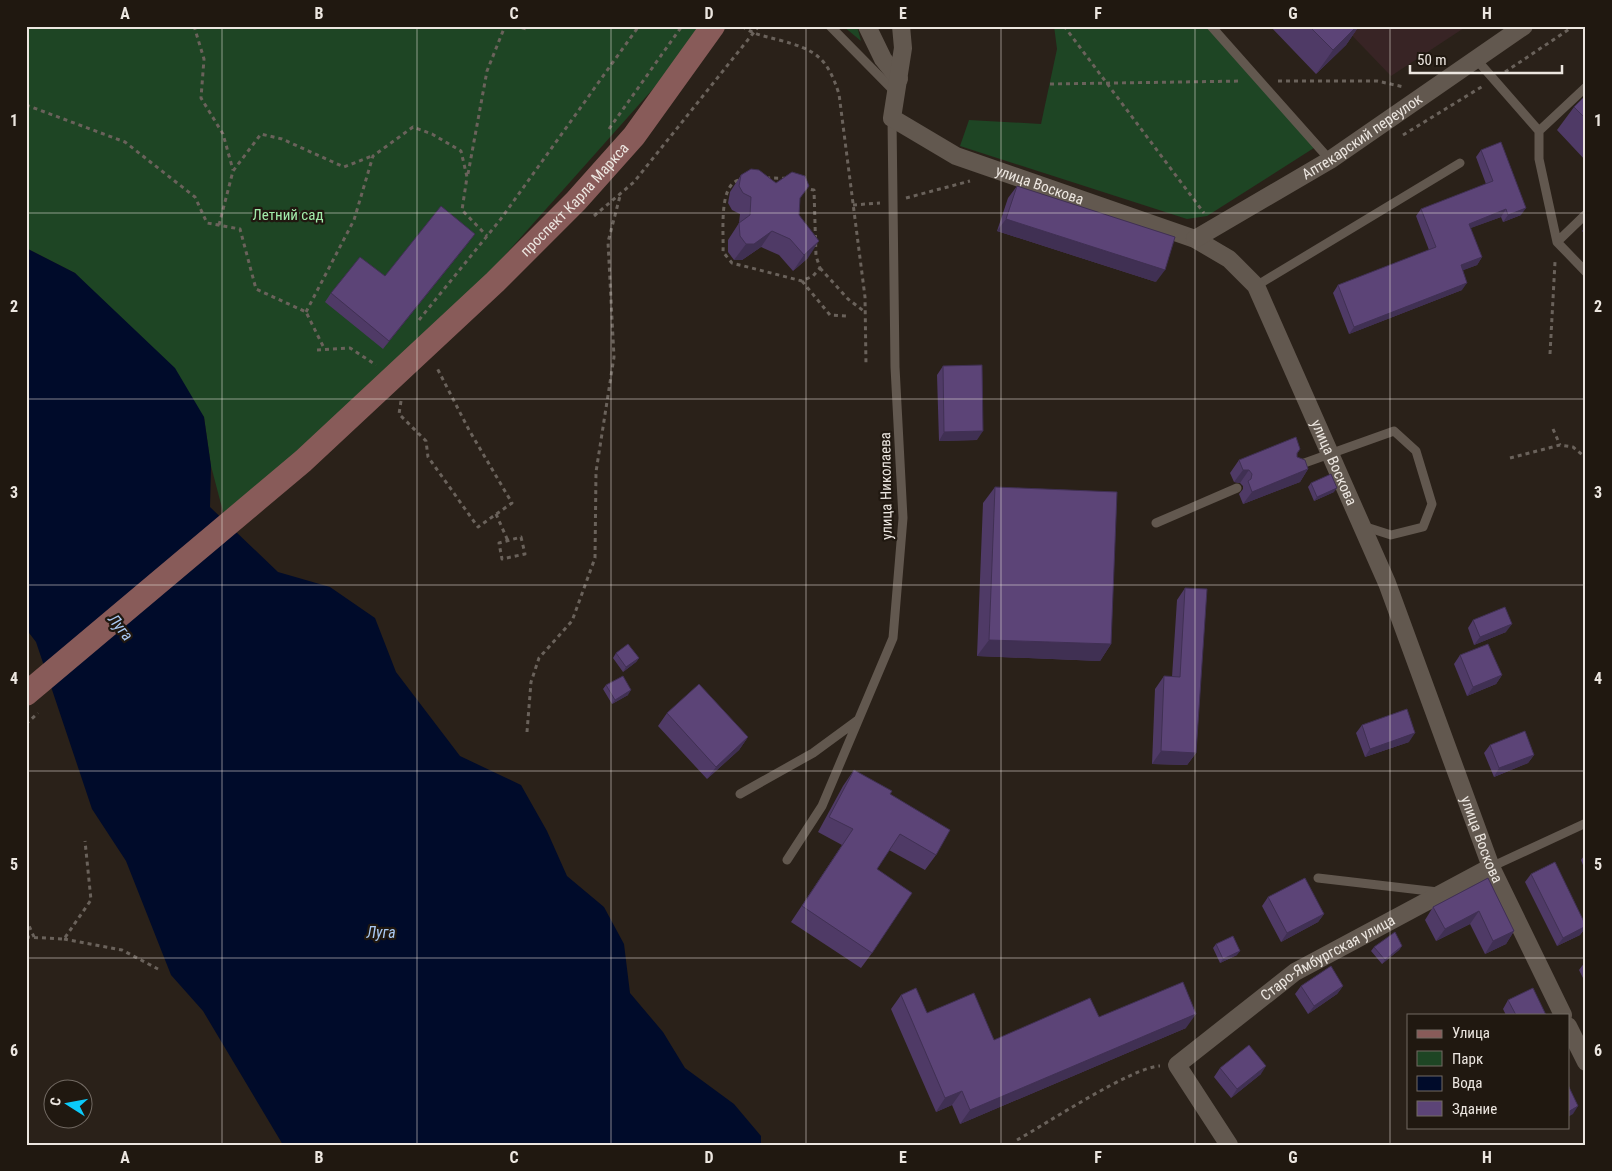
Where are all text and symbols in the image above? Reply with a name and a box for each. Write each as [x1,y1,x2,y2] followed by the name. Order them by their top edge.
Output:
[120,4,130,23] text: A
[315,4,324,23] text: B
[509,4,519,23] text: C
[704,4,714,23] text: D
[899,4,907,23] text: E
[1094,4,1102,23] text: F
[1288,4,1298,23] text: G
[1482,4,1492,23] text: H
[1410,42,1562,74] scale bar
[1417,51,1447,69] text: 50 m
[1299,90,1426,183] street label: Аптекарский переулок
[10,111,18,130] text: 1
[1594,111,1602,130] text: 1
[517,139,633,260] street label: проспект Карла Маркса
[993,162,1086,209] street label: улица Воскова
[252,206,324,224] park label: Летний сад
[10,297,18,316] text: 2
[1594,297,1602,316] text: 2
[1307,417,1361,508] street label: улица Воскова
[876,432,896,540] street label: улица Николаева
[10,483,18,502] text: 3
[1594,483,1602,502] text: 3
[103,609,137,645] water label: Луга
[10,669,18,688] text: 4
[1594,669,1602,688] text: 4
[1457,794,1506,886] street label: улица Воскова
[10,855,18,874] text: 5
[1594,855,1602,874] text: 5
[1257,911,1398,1005] street label: Старо-Ямбургская улица
[365,923,396,942] water label: Луга
[1407,1014,1570,1128] legend
[1452,1024,1490,1042] text: Улица
[10,1041,18,1060] text: 6
[1594,1041,1602,1060] text: 6
[1452,1050,1483,1068] text: Парк
[1452,1074,1482,1092] text: Вода
[42,1078,92,1128] north arrow
[47,1096,64,1107] text: С
[1452,1100,1497,1118] text: Здание
[120,1148,130,1167] text: A
[315,1148,324,1167] text: B
[509,1148,519,1167] text: C
[704,1148,714,1167] text: D
[899,1148,907,1167] text: E
[1094,1148,1102,1167] text: F
[1288,1148,1298,1167] text: G
[1482,1148,1492,1167] text: H

